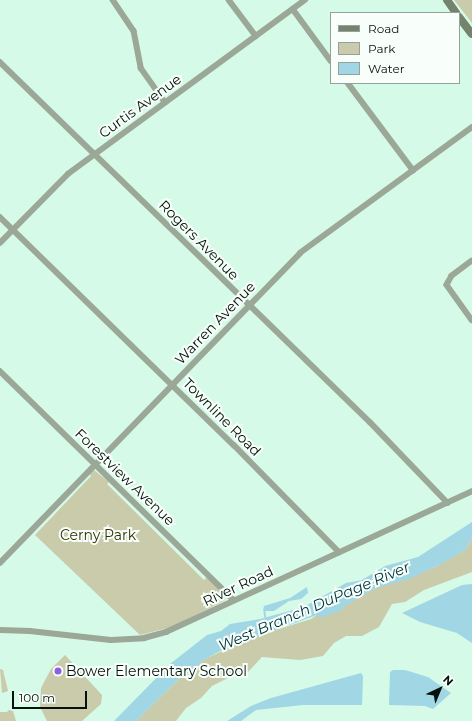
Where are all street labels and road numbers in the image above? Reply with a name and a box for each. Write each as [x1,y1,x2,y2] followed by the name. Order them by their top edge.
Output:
[96,70,184,142] street label: Curtis Avenue
[156,197,242,283] street label: Rogers Avenue
[171,278,259,368] street label: Warren Avenue
[180,375,264,459] street label: Townline Road
[72,425,178,529] street label: Forestview Avenue
[200,562,276,610] street label: River Road

